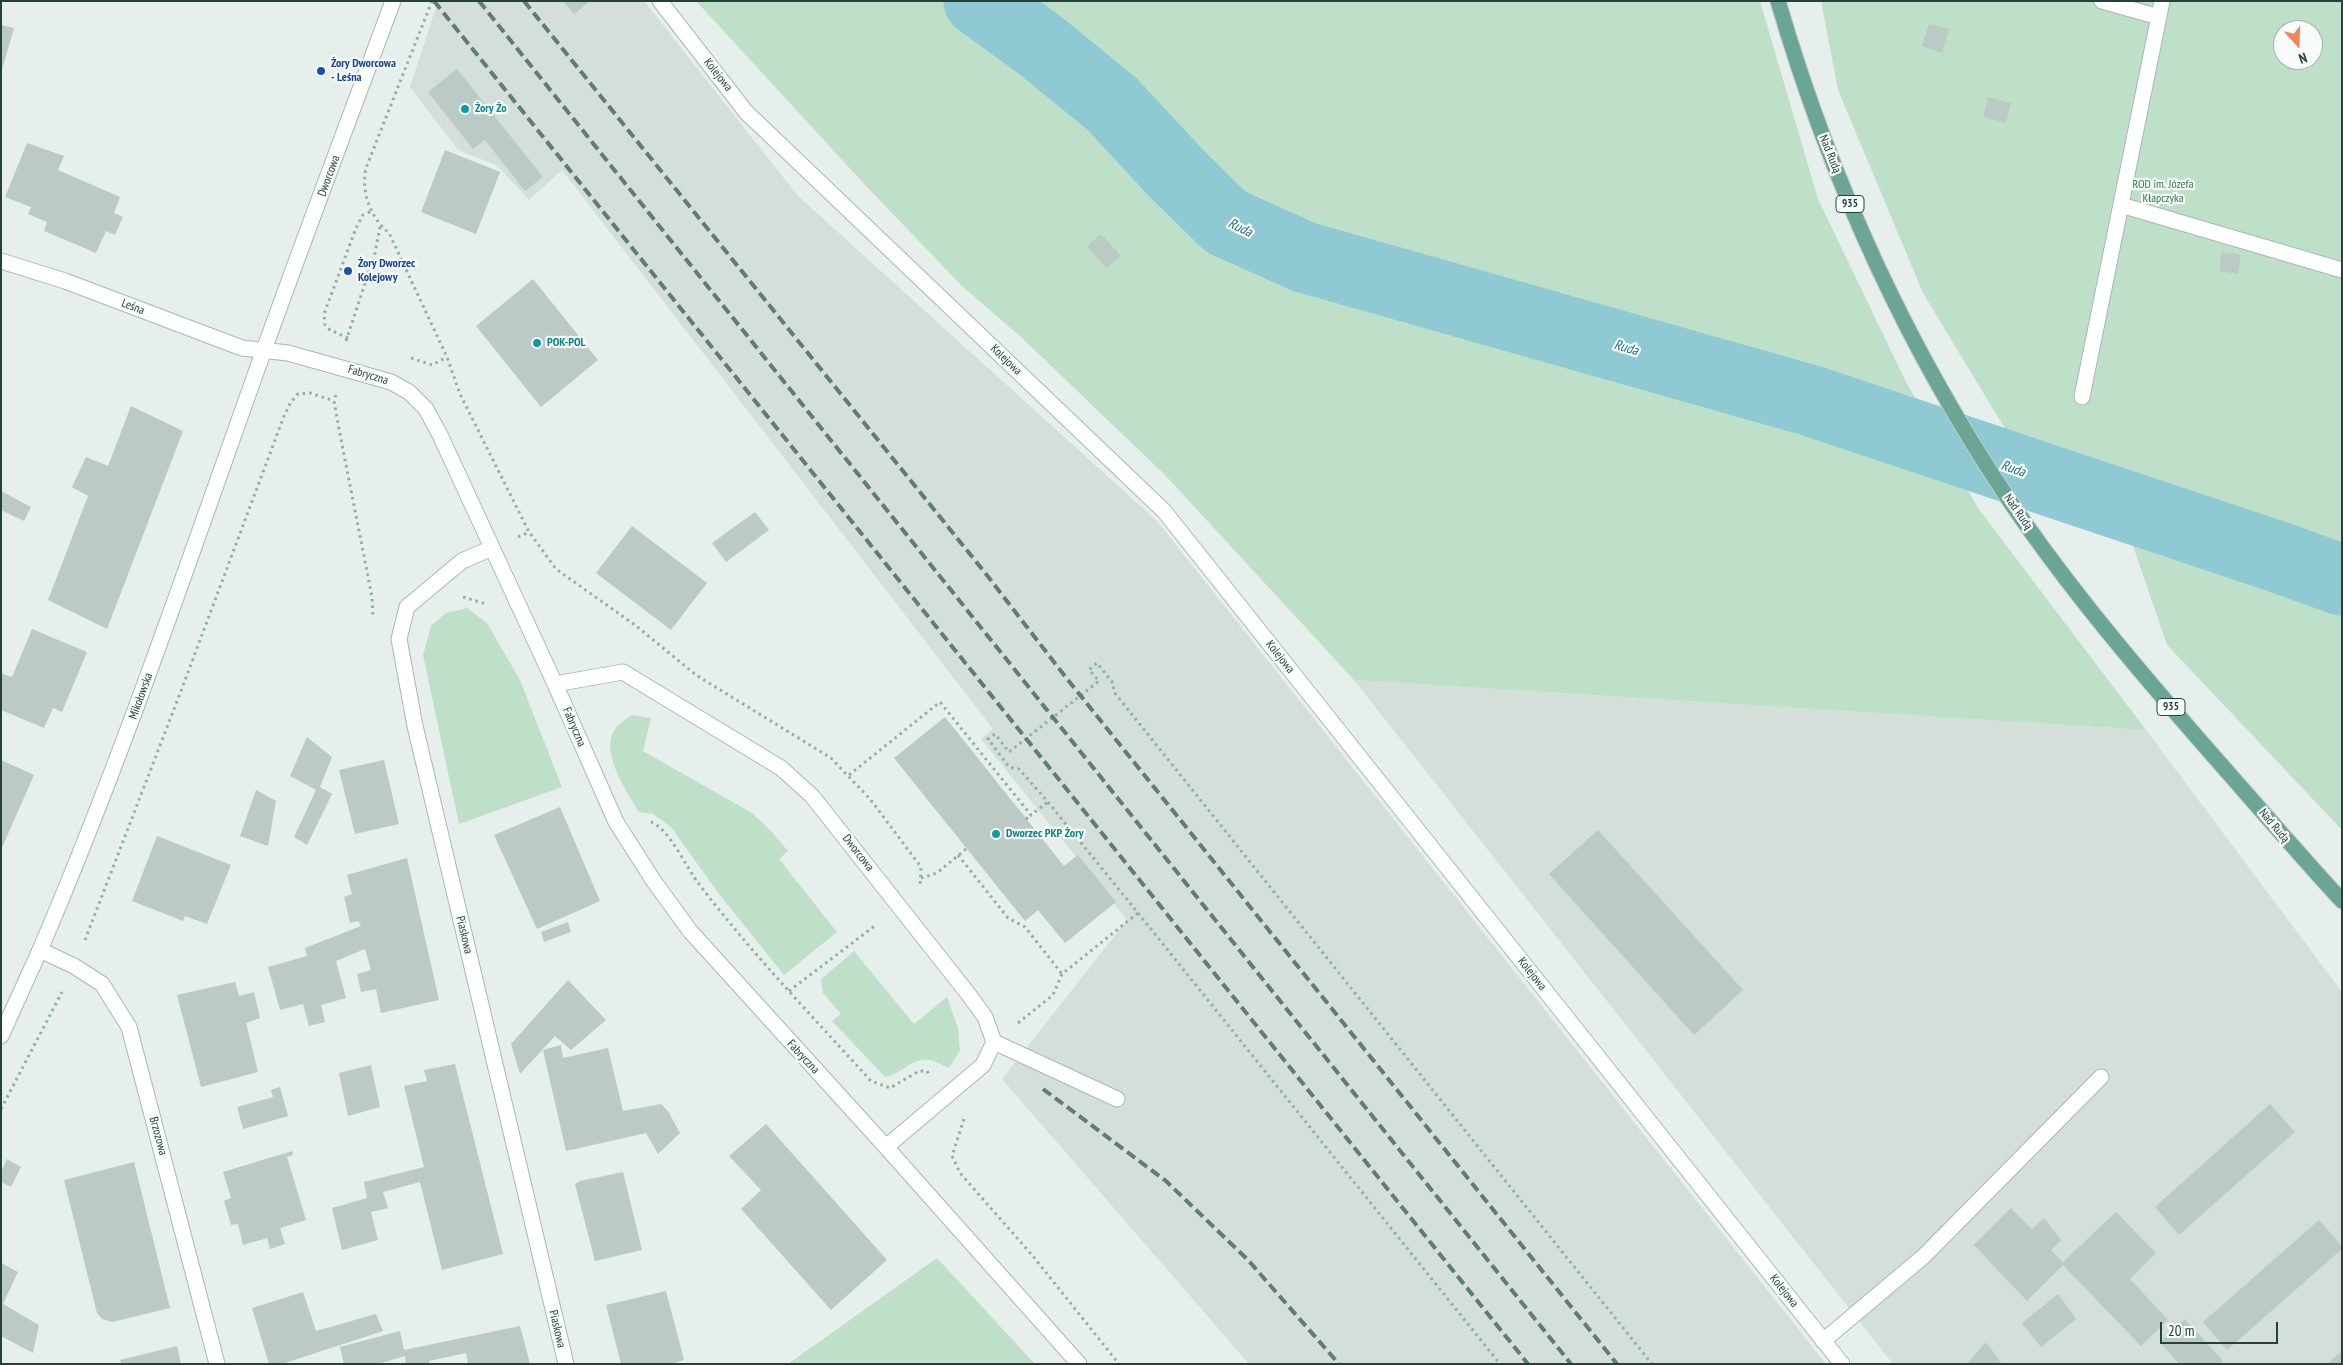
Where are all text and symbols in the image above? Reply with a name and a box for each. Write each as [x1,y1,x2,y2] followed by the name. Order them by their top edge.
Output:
[2273,20,2323,70] north arrow
[2296,48,2309,68] text: N
[701,56,735,94] street label: Kolejowa
[331,57,396,85] place label: Żory Dworcowa - Leśna
[315,65,327,77] marker: Żory Dworcowa - Leśna
[475,102,506,116] place label: Żory Żo
[459,103,471,115] marker: Żory Żo
[1816,133,1844,175] street label: Nad Rudą
[315,153,343,199] street label: Dworcowa
[2133,178,2193,206] park label: ROD im. Józefa Kłapczyka
[1836,195,1864,212] road number: 935
[1225,215,1255,241] water label: Ruda
[358,257,415,285] place label: Żory Dworzec Kolejowy
[342,265,354,277] marker: Żory Dworzec Kolejowy
[119,296,147,318] street label: Leśna
[547,336,586,350] place label: POK-POL
[531,337,543,349] marker: POK-POL
[1612,337,1640,359] water label: Ruda
[987,342,1025,378] street label: Kolejowa
[346,362,390,388] street label: Fabryczna
[1999,457,2027,481] water label: Ruda
[2001,492,2035,532] street label: Nad Rudą
[1263,638,1297,676] street label: Kolejowa
[126,671,156,721] street label: Mikołowska
[2157,699,2185,716] road number: 935
[559,705,589,749] street label: Fabryczna
[2256,806,2292,846] street label: Nad Rudą
[1006,827,1083,841] place label: Dworzec PKP Żory
[990,828,1002,840] marker: Dworzec PKP Żory
[839,832,877,874] street label: Dworcowa
[453,915,475,955] street label: Piaskowa
[1515,955,1549,993] street label: Kolejowa
[784,1037,822,1077] street label: Fabryczna
[146,1115,170,1157] street label: Brzozowa
[1767,1272,1801,1310] street label: Kolejowa
[546,1309,568,1349] street label: Piaskowa
[2163,1312,2280,1344] scale bar
[2168,1321,2194,1340] text: 20 m

